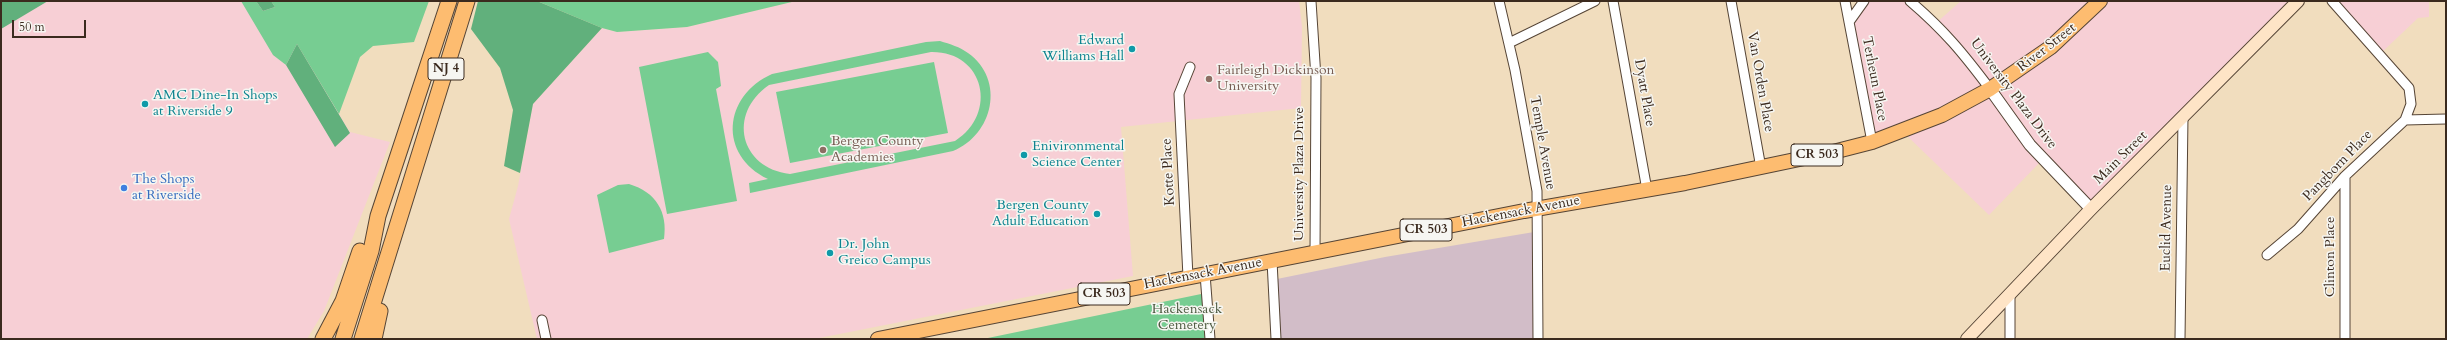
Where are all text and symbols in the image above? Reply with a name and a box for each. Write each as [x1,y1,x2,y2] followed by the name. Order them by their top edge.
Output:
[14,12,88,38] scale bar
[19,19,45,35] text: 50 m
[2014,20,2080,76] street label: River Street
[1743,31,1777,133] street label: Van Orden Place
[1042,33,1124,66] place label: Edward Williams Hall
[1858,35,1890,123] street label: Terheun Place
[1966,35,2060,153] street label: University Plaza Drive
[1127,44,1137,54] marker: Edward Williams Hall
[428,58,464,80] road number: NJ 4
[1630,58,1658,128] street label: Dyatt Place
[1217,63,1335,96] place label: Fairleigh Dickinson University
[1204,74,1214,84] marker: Fairleigh Dickinson University
[153,88,277,120] place label: AMC Dine-In Shops at Riverside 9
[1525,95,1559,191] street label: Temple Avenue
[140,99,150,109] marker: AMC Dine-In Shops at Riverside 9
[1292,107,1308,241] street label: University Plaza Drive
[2300,127,2376,205] street label: Pangborn Place
[2091,128,2151,188] street label: Main Street
[831,134,924,166] place label: Bergen County Academies
[1159,138,1179,206] street label: Kotte Place
[1032,139,1124,172] place label: Enivironmental Science Center
[1791,144,1843,166] road number: CR 503
[818,145,828,155] marker: Bergen County Academies
[1019,150,1029,160] marker: Enivironmental Science Center
[132,172,201,204] place label: The Shops at Riverside
[119,183,129,193] marker: The Shops at Riverside
[2158,184,2176,272] street label: Euclid Avenue
[1461,192,1581,232] street label: Hackensack Avenue
[992,198,1089,230] place label: Bergen County Adult Education
[1092,209,1102,219] marker: Bergen County Adult Education
[2323,217,2339,297] street label: Clinton Place
[1400,219,1452,241] road number: CR 503
[838,237,931,270] place label: Dr. John Greico Campus
[825,248,835,258] marker: Dr. John Greico Campus
[1143,254,1263,294] street label: Hackensack Avenue
[1078,283,1130,305] road number: CR 503
[1152,302,1222,334] park label: Hackensack Cemetery

